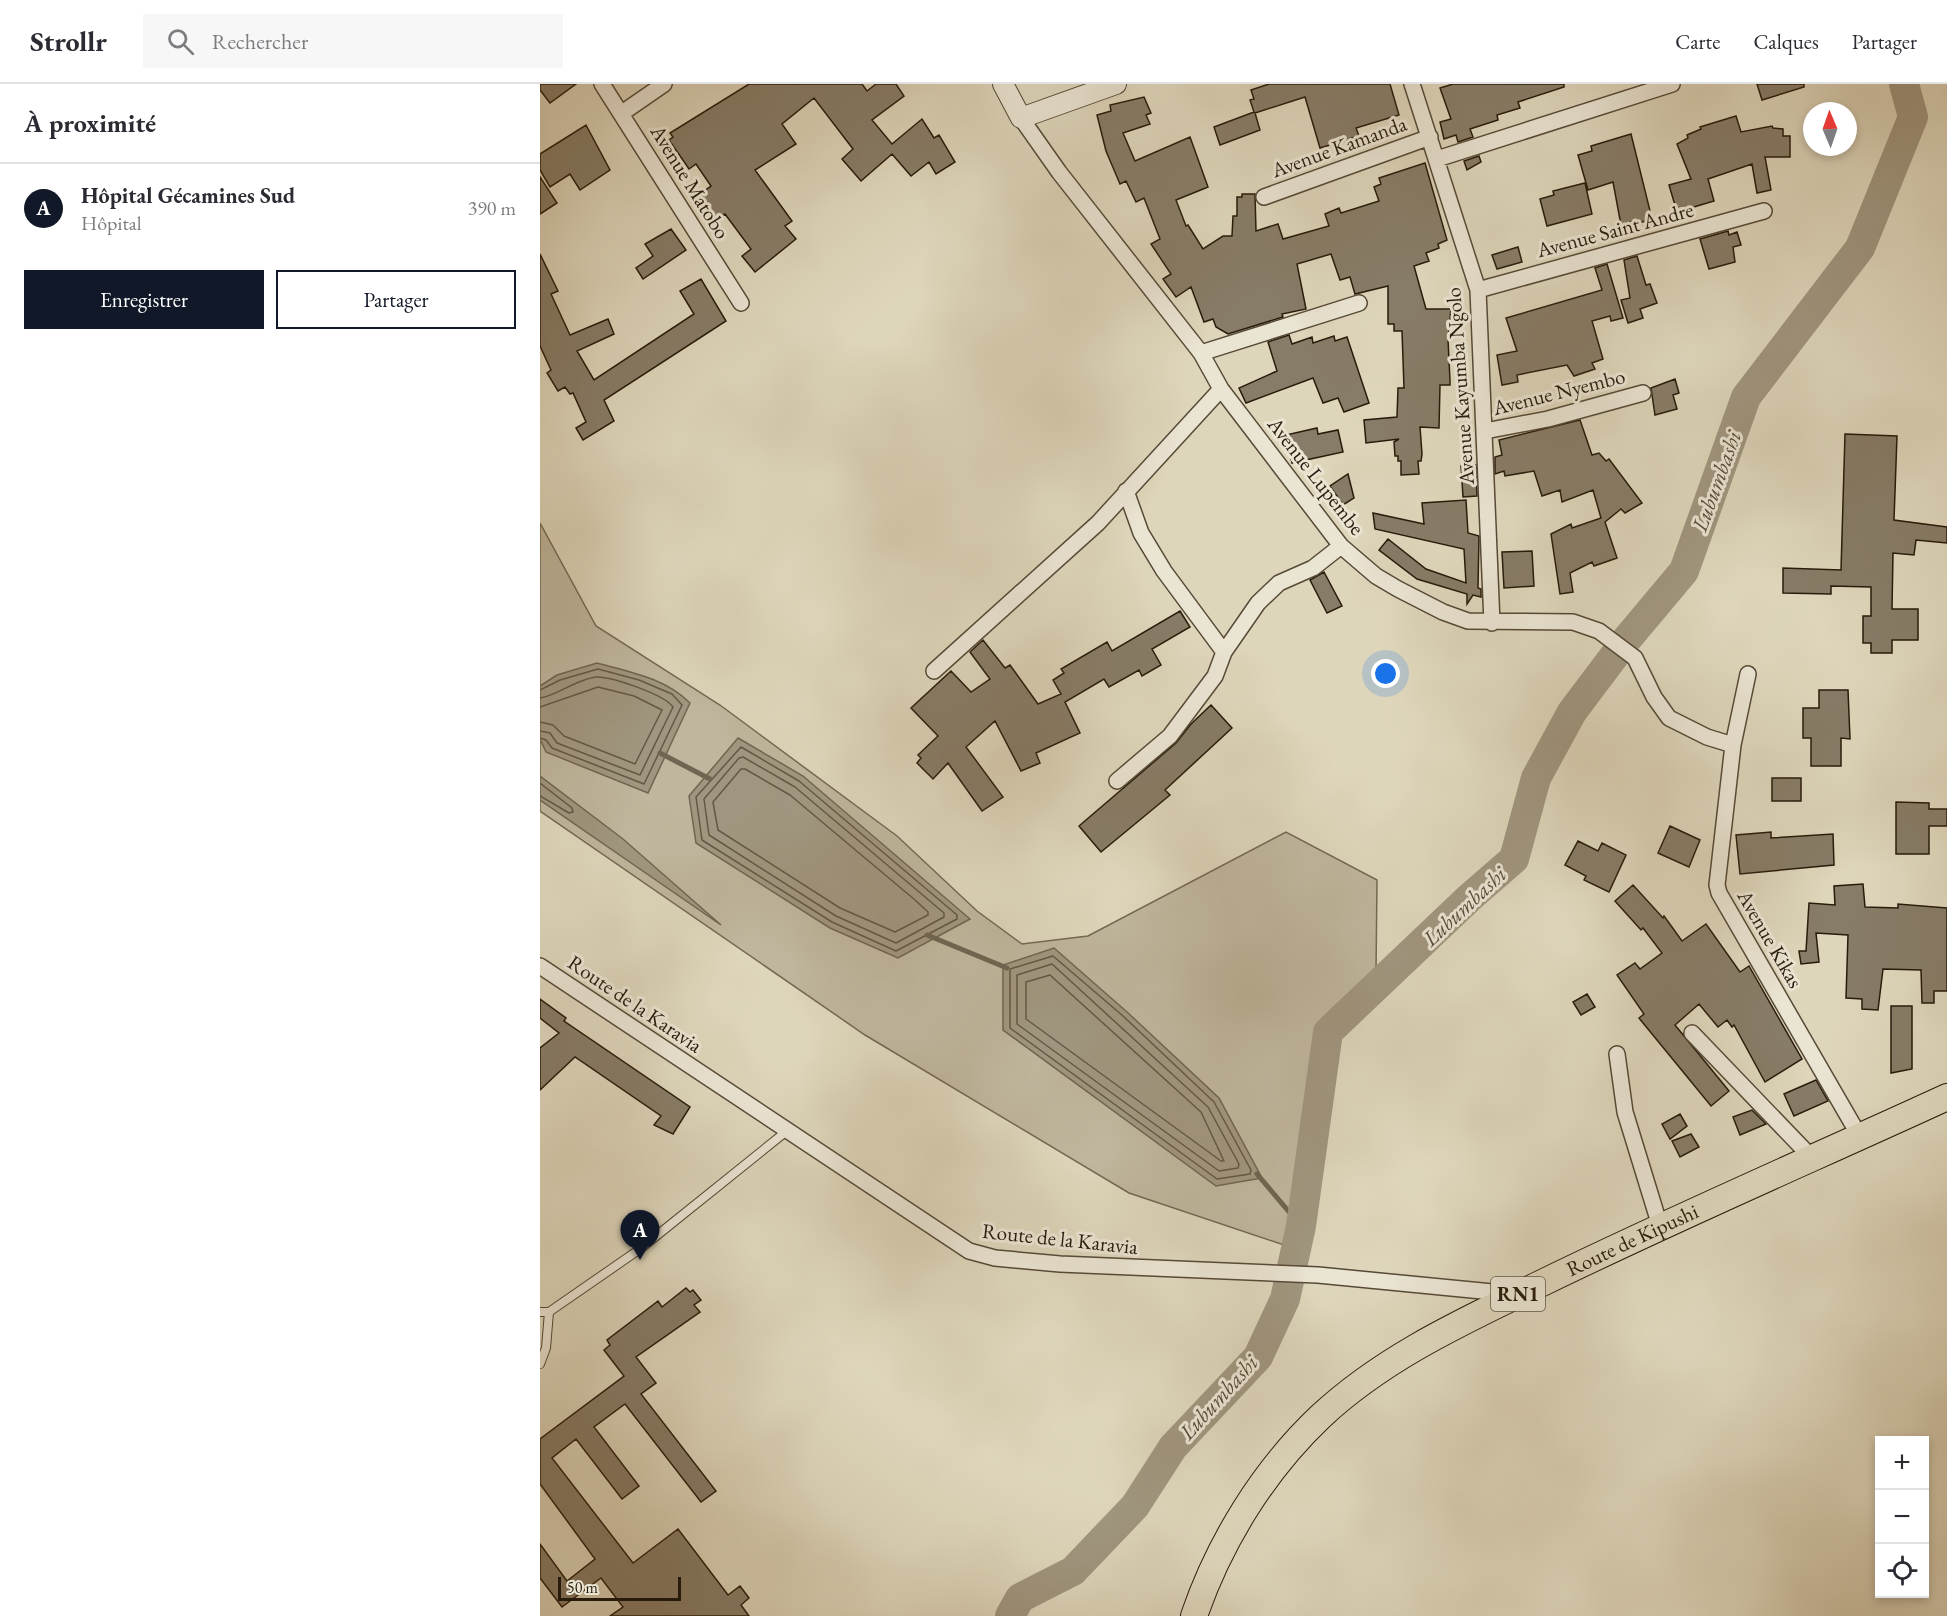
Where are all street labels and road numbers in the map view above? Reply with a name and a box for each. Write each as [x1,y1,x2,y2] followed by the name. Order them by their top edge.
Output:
[1267,109,1411,184] street label: Avenue Kamanda
[644,119,736,244] street label: Avenue Matobo
[1533,196,1696,264] street label: Avenue Saint Andre
[1439,286,1480,487] street label: Avenue Kayumba Ngolo
[1489,362,1628,421] street label: Avenue Nyembo
[1261,411,1371,540] street label: Avenue Lupembe
[1731,884,1809,993] street label: Avenue Kikas
[563,949,708,1059] street label: Route de la Karavia
[1562,1197,1702,1282] street label: Route de Kipushi
[981,1217,1140,1260] street label: Route de la Karavia
[1491,1277,1545,1311] road number: RN1

